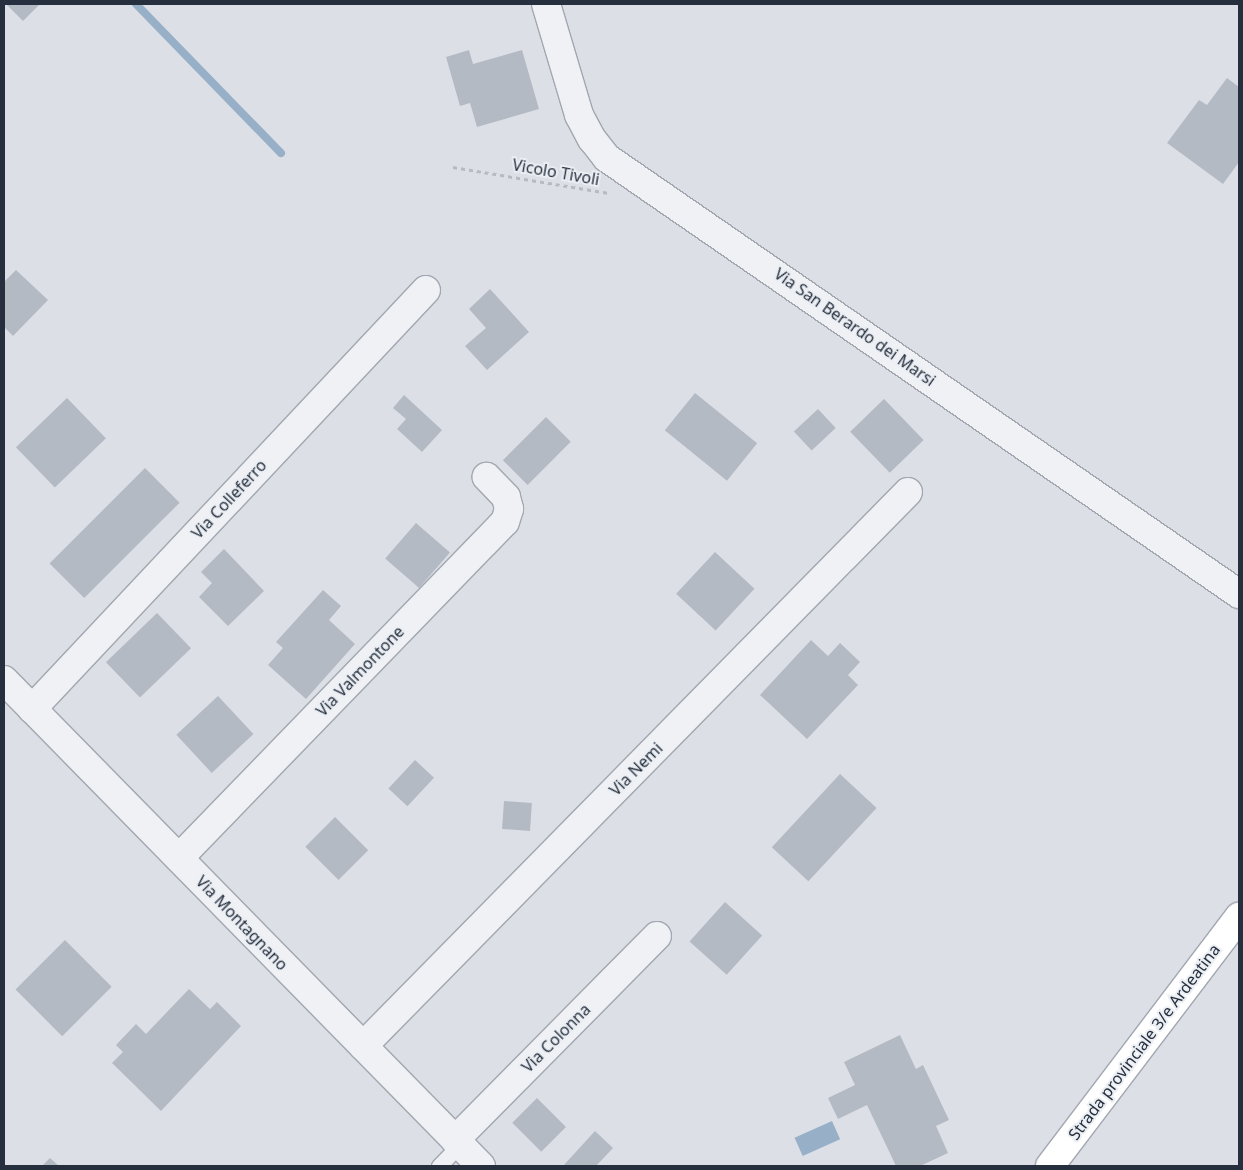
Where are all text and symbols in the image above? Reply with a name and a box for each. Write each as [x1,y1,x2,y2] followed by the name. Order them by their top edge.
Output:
[511,155,601,189] street label: Vicolo Tivoli
[771,264,939,390] street label: Via San Berardo dei Marsi
[188,456,270,542] street label: Via Colleferro
[312,622,408,720] street label: Via Valmontone
[605,738,667,800] street label: Via Nemi
[192,872,292,974] street label: Via Montagnano
[1064,940,1224,1144] street label: Strada provinciale 3/e Ardeatina
[518,1000,594,1076] street label: Via Colonna

